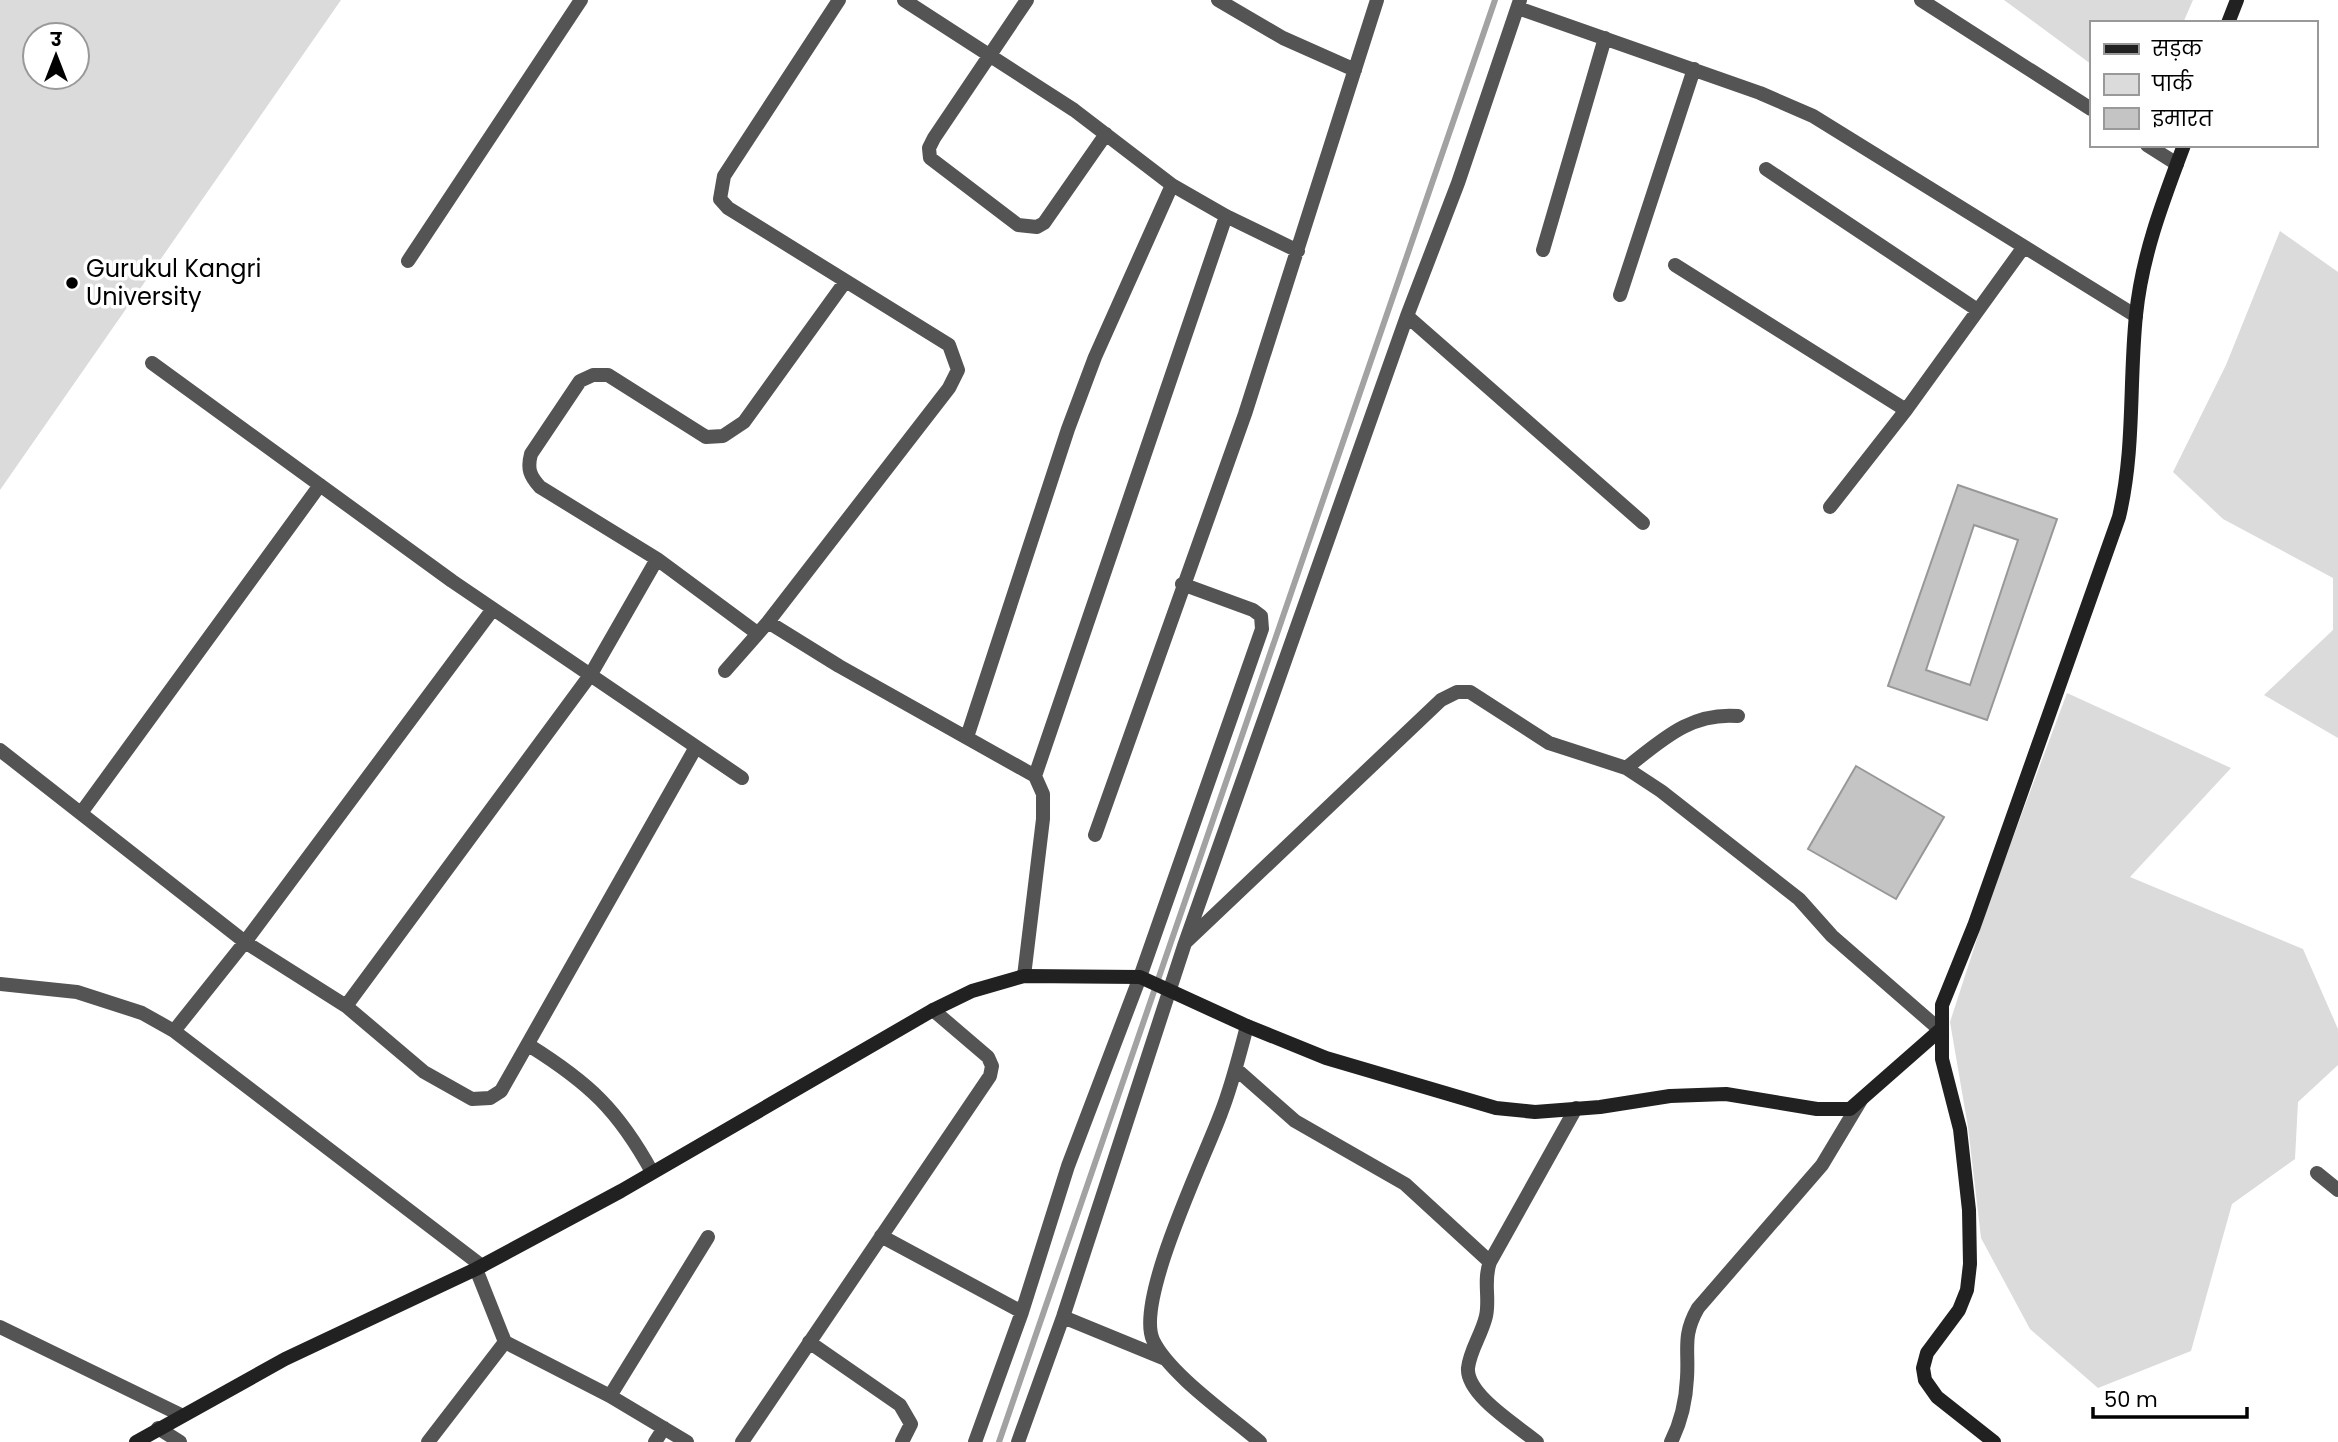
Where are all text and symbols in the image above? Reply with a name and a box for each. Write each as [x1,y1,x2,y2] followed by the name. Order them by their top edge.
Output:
[21,21,91,91] north arrow
[2090,21,2317,147] legend
[50,26,63,53] text: उ
[2151,34,2203,63] text: सड़क
[2151,69,2194,98] text: पार्क
[2151,104,2214,133] text: इमारत
[86,252,261,313] place label: Gurukul Kangri University
[64,275,80,291] marker: Gurukul Kangri University
[2093,1376,2247,1420] scale bar
[2104,1385,2158,1414] text: 50 m

